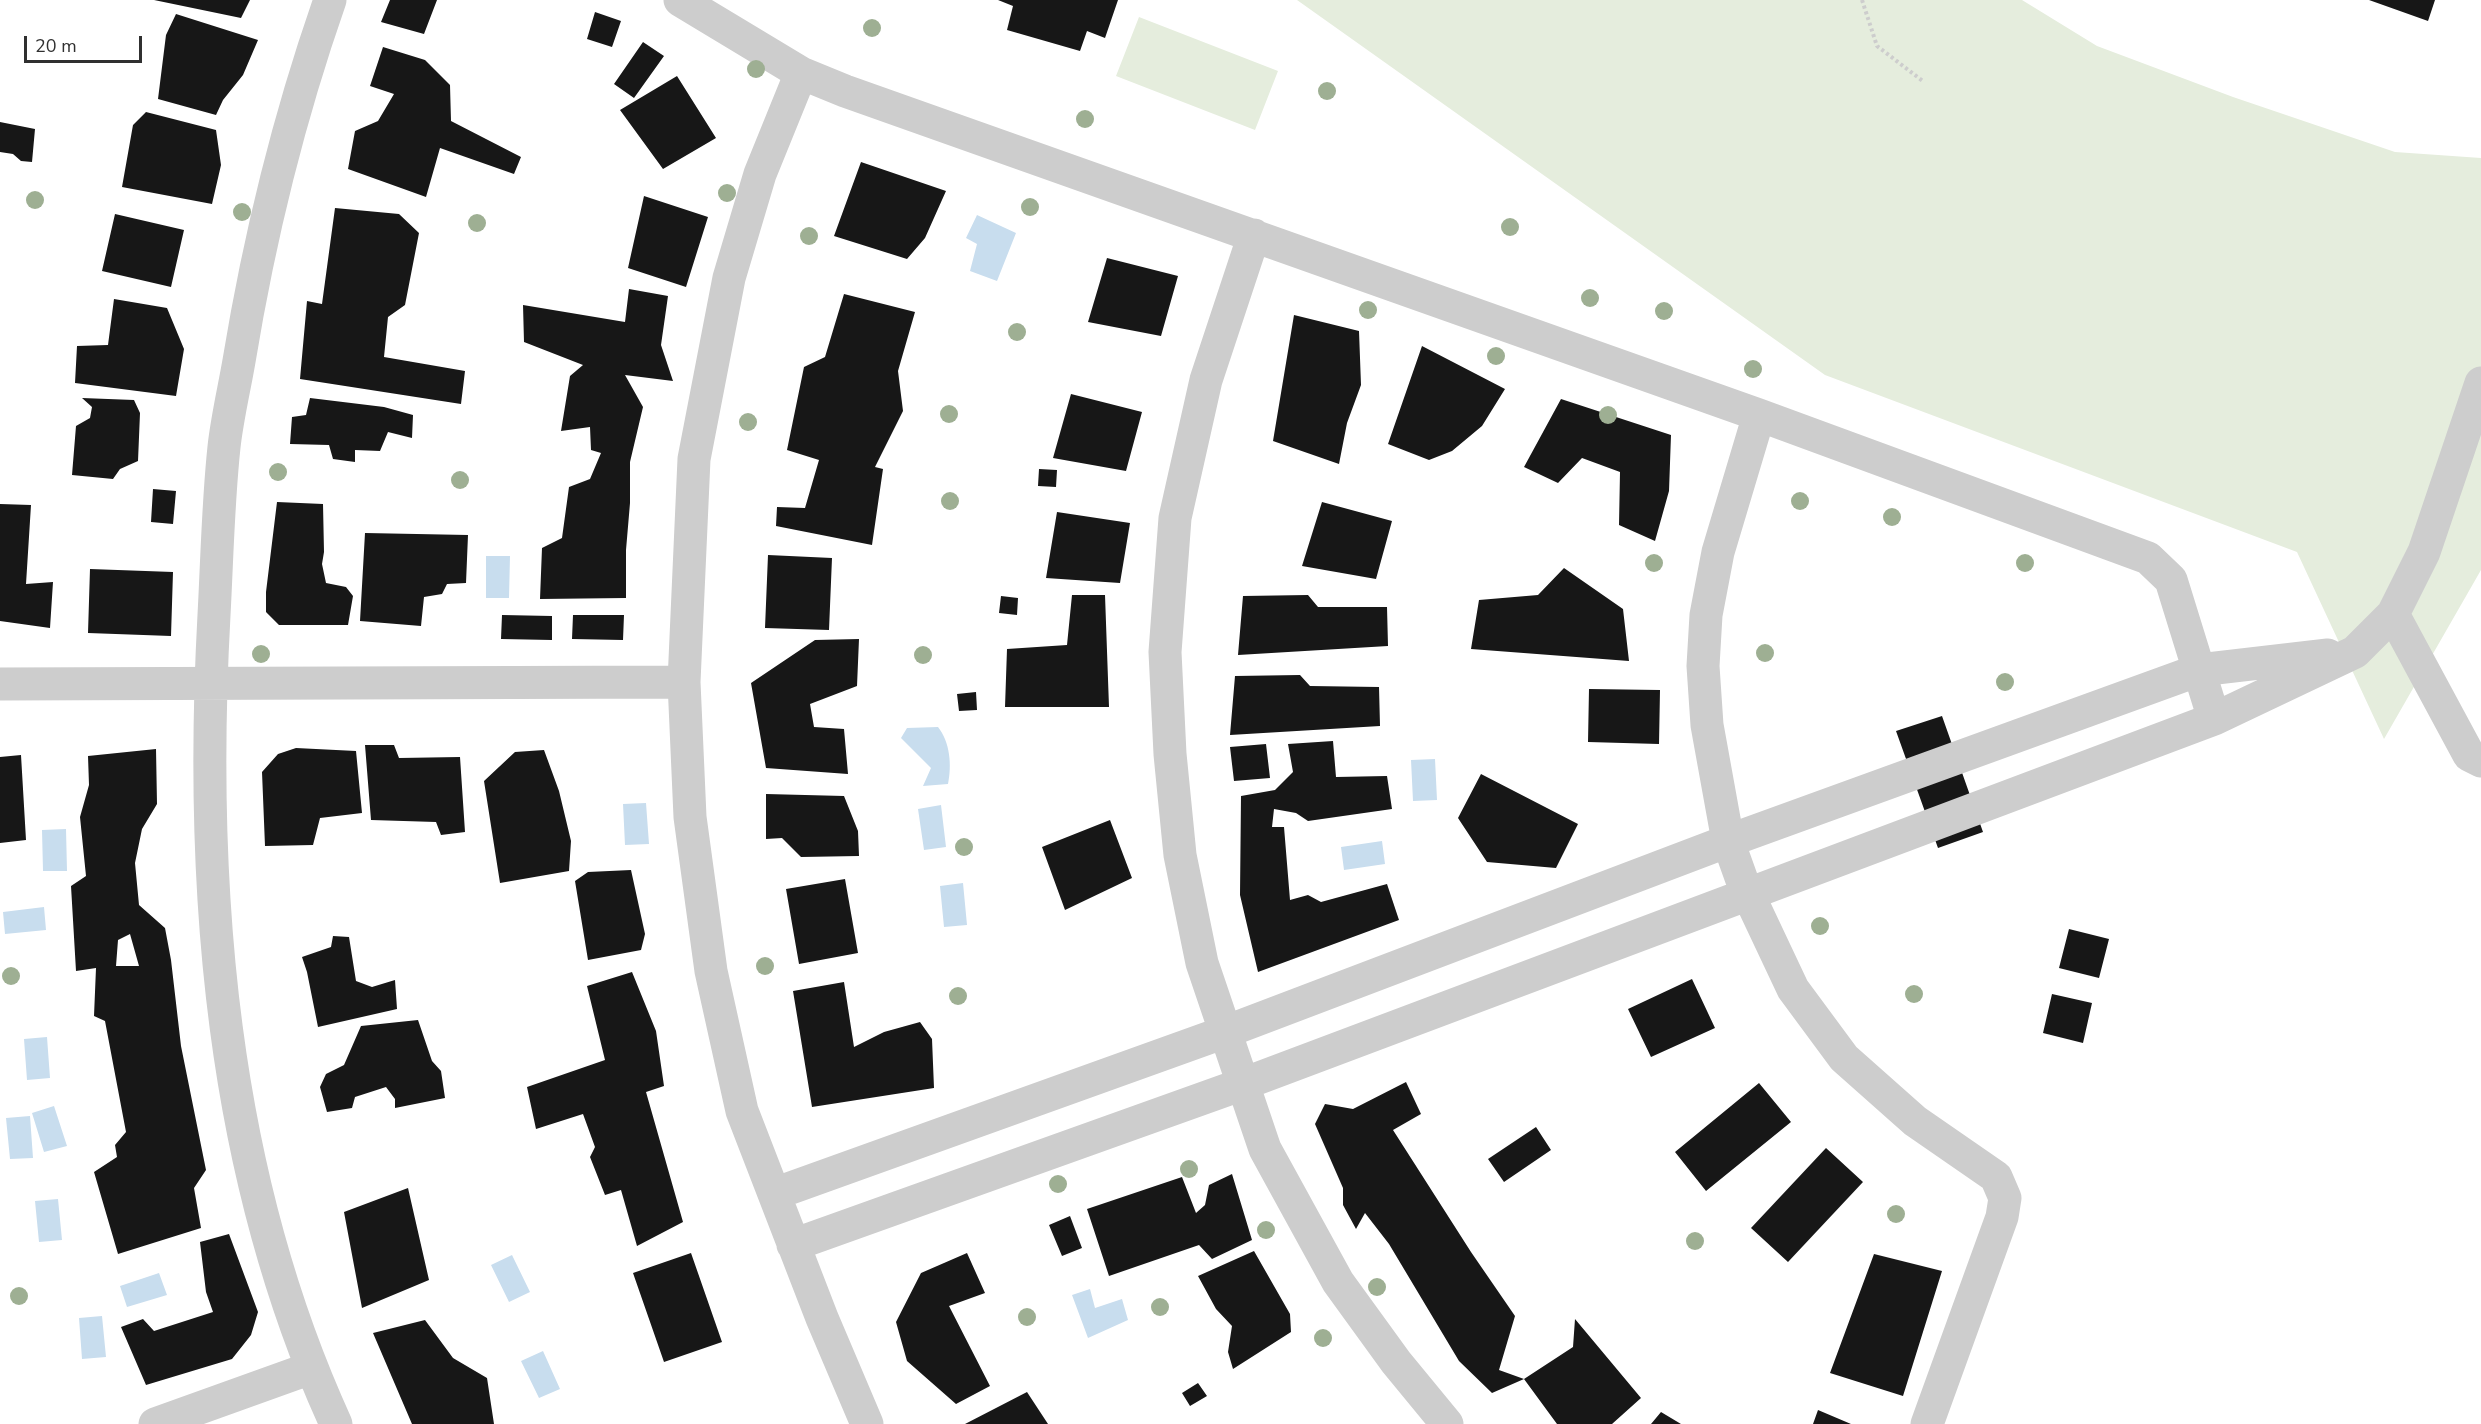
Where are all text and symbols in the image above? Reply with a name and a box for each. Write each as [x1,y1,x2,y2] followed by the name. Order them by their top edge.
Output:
[27,24,146,62] scale bar
[35,34,77,58] text: 20 m

